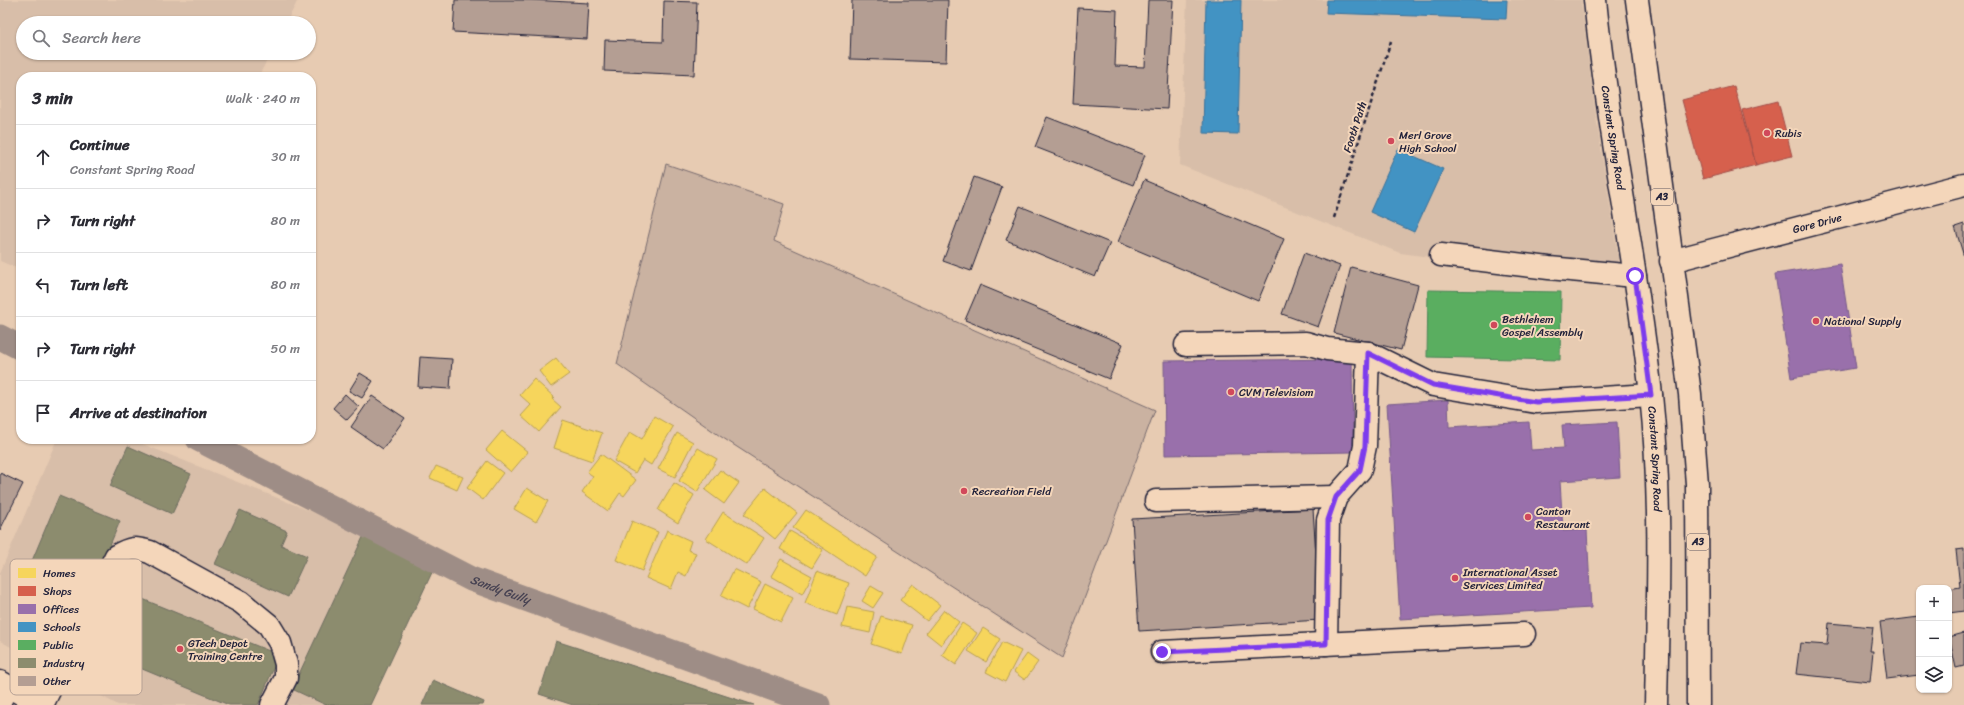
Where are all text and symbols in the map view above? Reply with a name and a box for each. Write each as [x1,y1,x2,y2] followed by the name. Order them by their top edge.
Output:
[16,16,316,60] search box
[62,25,141,51] text: Search here
[30,27,52,49] icon: search
[32,83,73,113] text: 3 min
[1596,84,1631,193] street label: Constant Spring Road
[225,87,300,110] text: Walk · 240 m
[1338,99,1372,155] street label: Footh Path
[1775,124,1803,143] place label: Rubis
[1399,126,1457,158] place label: Merl Grove High School
[1762,128,1772,138] marker: Rubis
[70,132,130,158] text: Continue
[1386,136,1396,146] marker: Merl Grove High School
[271,145,300,168] text: 30 m
[32,146,54,168] icon: ahead
[70,158,194,181] text: Constant Spring Road
[1651,189,1673,205] road number: A3
[1790,207,1844,239] street label: Gore Drive
[70,208,135,234] text: Turn right
[271,209,300,232] text: 80 m
[32,210,54,232] icon: right
[1626,267,1644,285] route start
[70,272,128,298] text: Turn left
[271,273,300,296] text: 80 m
[32,274,54,296] icon: left
[1502,310,1583,342] place label: Bethlehem Gospel Assembly
[1824,312,1901,331] place label: National Supply
[1811,316,1821,326] marker: National Supply
[1489,320,1499,330] marker: Bethlehem Gospel Assembly
[70,336,135,362] text: Turn right
[270,337,300,360] text: 50 m
[32,338,54,360] icon: right
[1239,383,1314,402] place label: CVM Televisiom
[1226,387,1236,397] marker: CVM Televisiom
[70,400,207,426] text: Arrive at destination
[32,402,54,424] icon: arrive
[1643,405,1667,513] street label: Constant Spring Road
[972,482,1052,501] place label: Recreation Field
[959,486,969,496] marker: Recreation Field
[1536,502,1591,534] place label: Canton Restaurant
[1523,512,1533,522] marker: Canton Restaurant
[1687,534,1709,550] road number: A3
[10,559,142,695] legend
[1462,563,1558,595] place label: International Asset Services Limited
[43,564,76,583] text: Homes
[467,569,535,611] water label: Sandy Gully
[1450,573,1460,583] marker: International Asset Services Limited
[43,582,72,601] text: Shops
[1916,585,1952,693] map controls
[1916,585,1952,621] button: +
[43,600,80,619] text: Offices
[43,618,81,637] text: Schools
[1916,621,1952,657] button: −
[188,634,263,666] place label: GTech Depot Training Centre
[43,636,74,655] text: Public
[1153,643,1171,661] route end
[175,644,185,654] marker: GTech Depot Training Centre
[42,654,85,673] text: Industry
[1916,657,1952,693] button: layers
[43,672,71,691] text: Other

